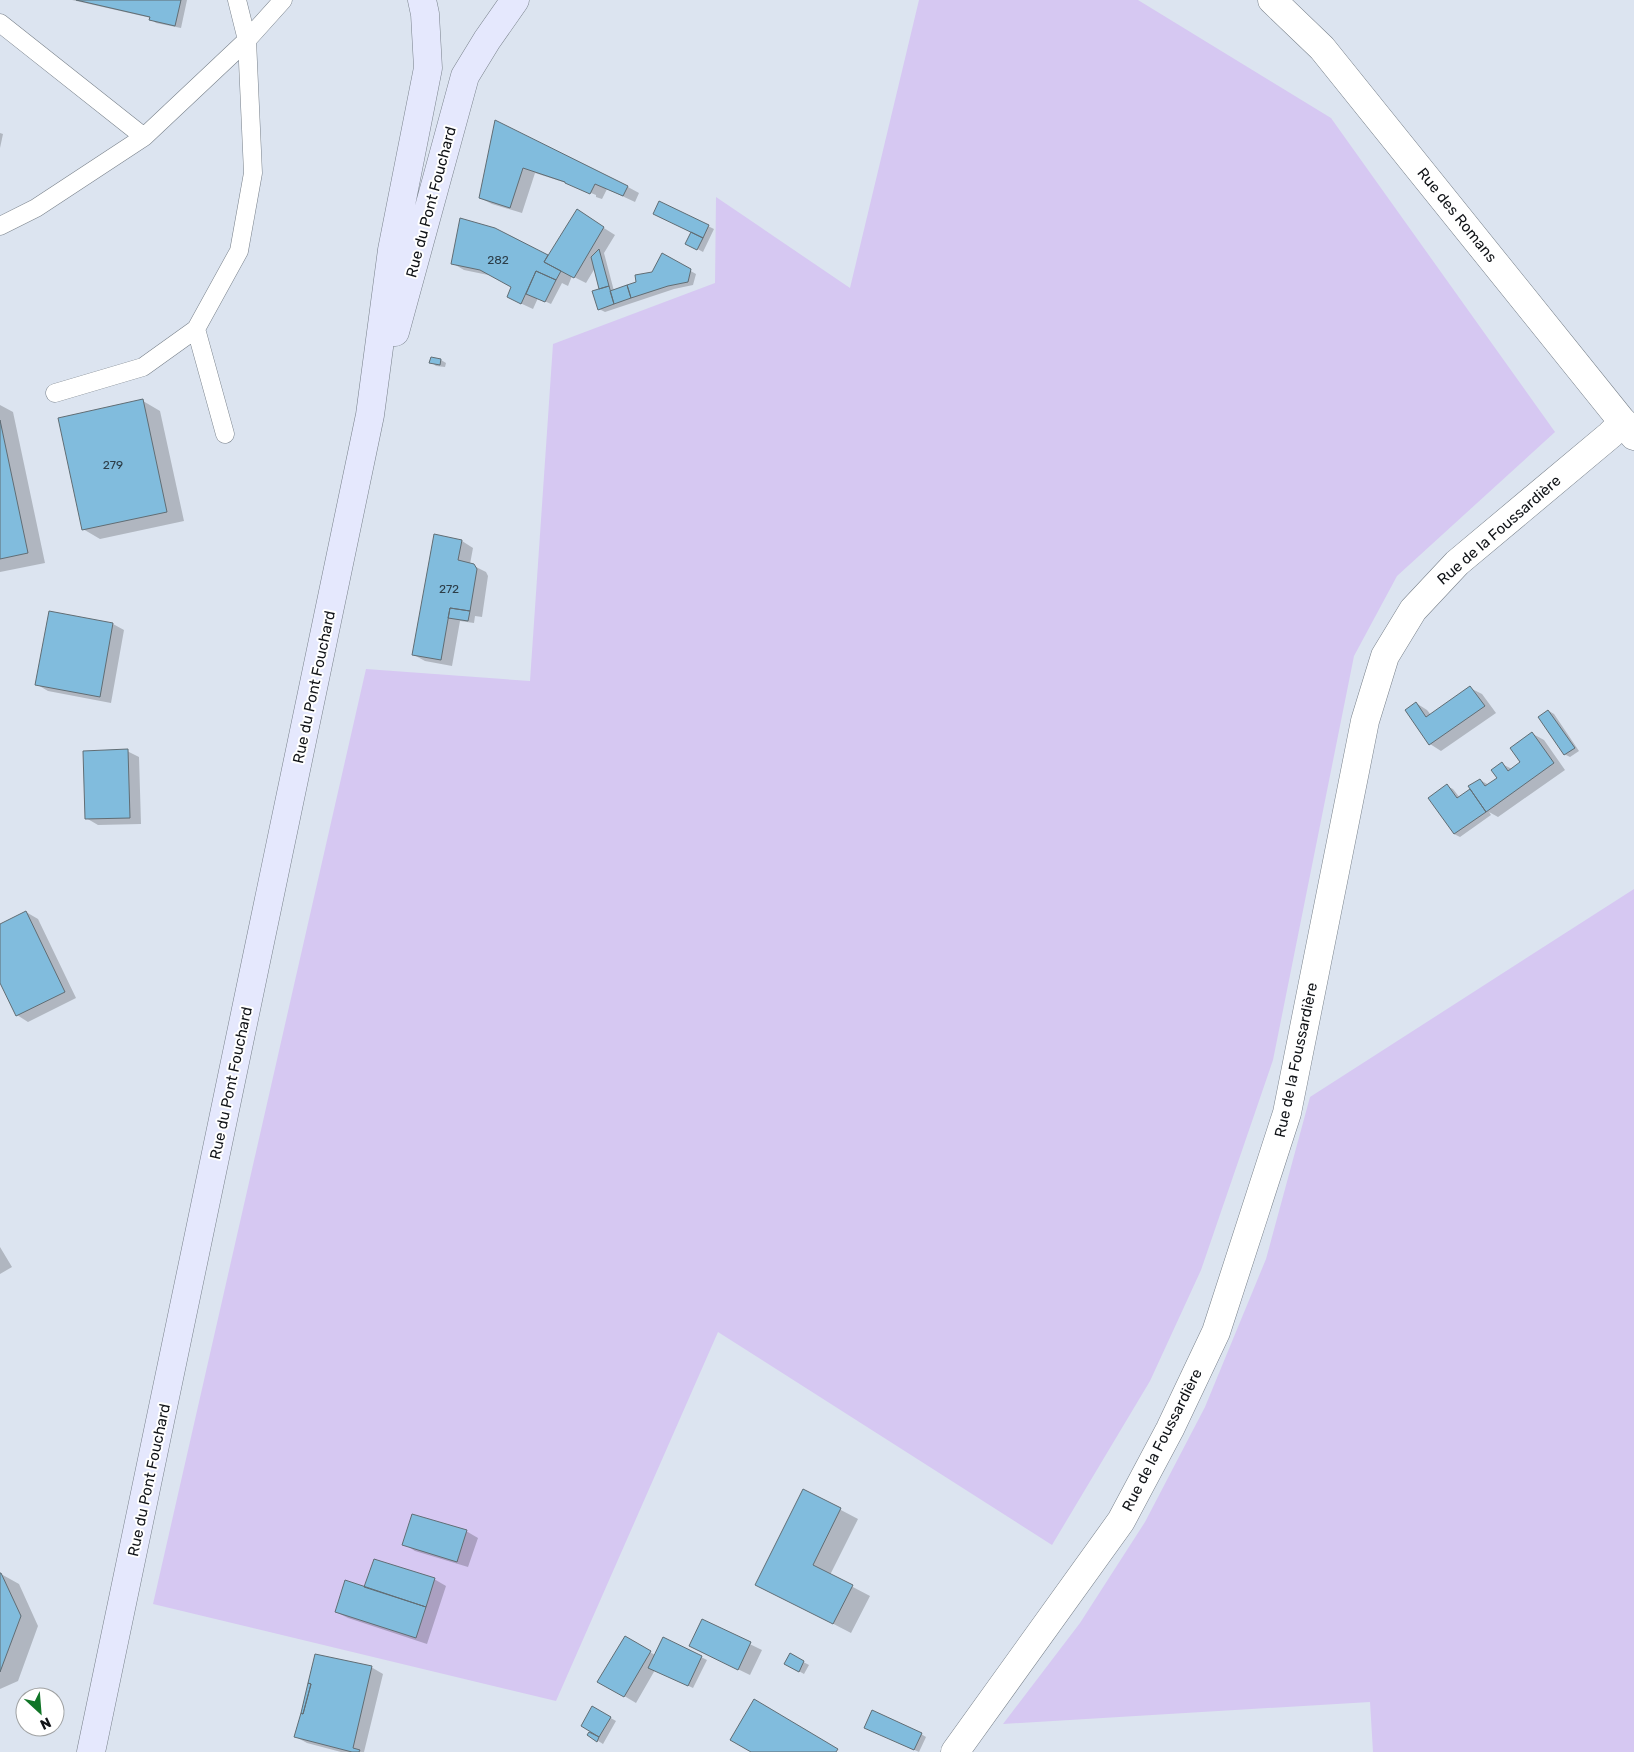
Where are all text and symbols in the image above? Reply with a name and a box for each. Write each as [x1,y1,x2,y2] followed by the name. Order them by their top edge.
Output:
[402,125,460,279] street label: Rue du Pont Fouchard
[1413,164,1501,266] street label: Rue des Romans
[487,253,509,267] house number: 282
[103,458,123,472] house number: 279
[1434,471,1564,589] street label: Rue de la Foussardière
[439,582,459,596] house number: 272
[289,609,339,765] street label: Rue du Pont Fouchard
[1271,981,1321,1139] street label: Rue de la Foussardière
[206,1005,256,1161] street label: Rue du Pont Fouchard
[1118,1366,1206,1514] street label: Rue de la Foussardière
[124,1402,174,1558] street label: Rue du Pont Fouchard
[15,1687,65,1737] north arrow
[37,1713,54,1733] text: N

